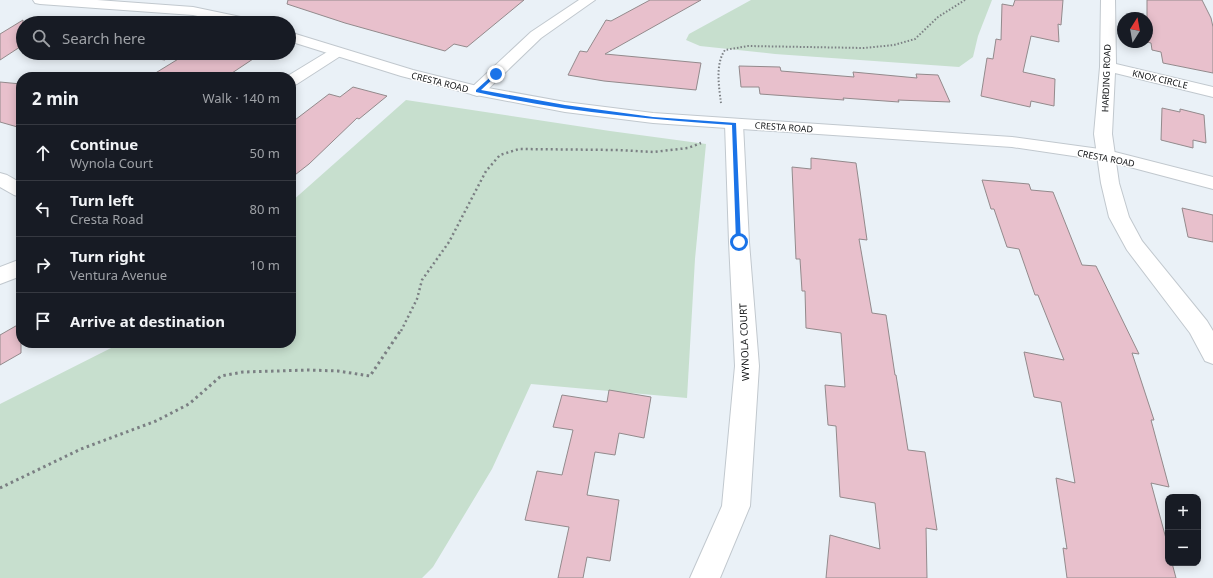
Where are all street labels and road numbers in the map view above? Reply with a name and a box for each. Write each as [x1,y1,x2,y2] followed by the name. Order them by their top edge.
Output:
[1098,43,1114,112] street label: HARDING ROAD
[1131,66,1189,92] street label: KNOX CIRCLE
[410,69,470,95] street label: CRESTA ROAD
[754,118,814,136] street label: CRESTA ROAD
[1076,146,1136,170] street label: CRESTA ROAD
[736,303,752,381] street label: WYNOLA COURT

